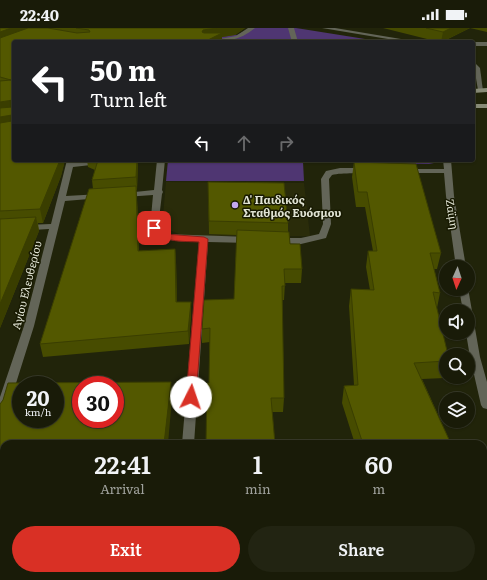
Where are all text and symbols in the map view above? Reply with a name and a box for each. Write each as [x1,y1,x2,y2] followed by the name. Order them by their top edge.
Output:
[20,3,59,26] text: 22:40
[90,48,156,90] text: 50 m
[24,56,76,108] icon: left
[90,86,167,113] text: Turn left
[191,132,213,154] icon: left
[233,132,255,154] icon: ahead
[275,132,297,154] icon: right
[243,191,341,220] place label: Δ' Παιδικός Σταθμός Ευόσμου
[443,198,463,230] street label: Ζαϊμη
[230,200,240,210] marker: Δ' Παιδικός Σταθμός Ευόσμου
[137,211,171,245] pin
[143,217,165,239] icon: arrive
[7,239,45,331] street label: Αγίου Ελευθερίου
[439,260,475,296] north arrow
[439,260,475,428] map controls
[439,304,475,340] button: sound
[439,348,475,384] button: search
[72,376,124,428] speed limit sign: 30
[170,376,212,418] position arrow
[26,382,50,412] text: 20
[439,392,475,428] button: layers
[25,404,51,419] text: km/h
[94,446,151,481] text: 22:41
[253,446,263,481] text: 1
[365,446,393,481] text: 60
[100,479,145,498] text: Arrival
[245,479,271,498] text: min
[372,479,385,498] text: m
[12,526,240,572] button: Exit
[248,526,475,572] button: Share

